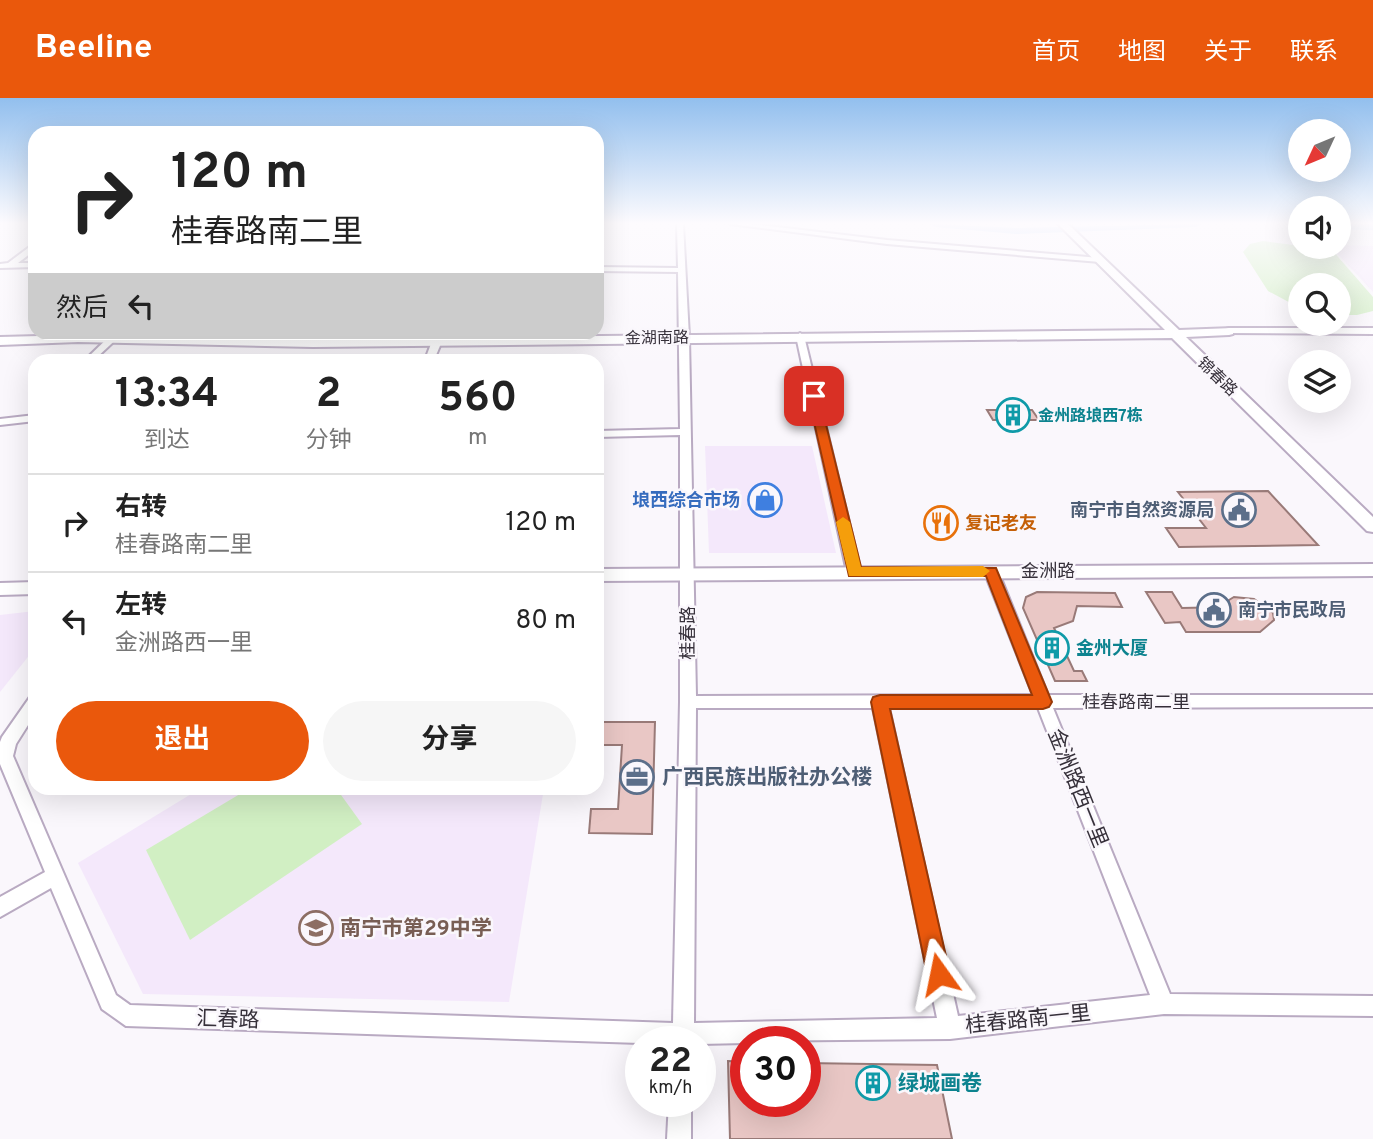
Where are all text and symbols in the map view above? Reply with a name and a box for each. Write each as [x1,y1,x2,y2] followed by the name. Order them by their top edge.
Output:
[35,28,152,70] text: Beeline
[1032,38,1080,68] text: 首页
[1118,38,1166,68] text: 地图
[1204,38,1252,68] text: 关于
[1290,38,1338,68] text: 联系
[1288,119,1351,182] north arrow
[1288,119,1351,413] map controls
[171,144,308,206] text: 120 m
[56,154,147,245] icon: right
[1288,196,1351,259] button: sound
[171,214,363,254] text: 桂春路南二里
[1288,273,1351,336] button: search
[122,287,160,325] icon: left
[56,293,108,326] text: 然后
[625,328,689,350] street label: 金湖南路
[1288,350,1351,413] button: layers
[1192,354,1241,401] street label: 锦春路
[784,366,844,426] pin
[115,369,219,422] text: 13:34
[316,369,341,422] text: 2
[438,373,517,426] text: 560
[795,377,833,415] icon: arrive
[994,396,1032,434] building icon: 金州路埌西7栋
[1038,406,1143,427] place label: 金州路埌西7栋
[468,424,488,453] text: m
[144,427,190,456] text: 到达
[306,427,352,456] text: 分钟
[746,481,784,519] shop icon: 埌西综合市场
[632,490,740,513] place label: 埌西综合市场
[1220,491,1258,529] public building icon: 南宁市自然资源局
[115,492,167,525] text: 右转
[1070,500,1214,523] place label: 南宁市自然资源局
[56,504,94,542] icon: right
[922,504,960,542] restaurant icon: 复记老友
[506,507,576,540] text: 120 m
[965,513,1037,536] place label: 复记老友
[115,532,253,561] text: 桂春路南二里
[1021,561,1075,584] street label: 金洲路
[115,590,167,623] text: 左转
[1195,591,1233,629] public building icon: 南宁市民政局
[1238,599,1346,623] place label: 南宁市民政局
[56,602,94,640] icon: left
[516,605,576,638] text: 80 m
[678,606,701,660] street label: 桂春路
[1033,629,1071,667] building icon: 金州大厦
[115,630,253,659] text: 金洲路西一里
[1076,638,1148,661] place label: 金州大厦
[1082,692,1190,715] street label: 桂春路南二里
[56,701,309,781] button: 退出
[323,701,576,781] button: 分享
[1040,725,1113,852] street label: 金洲路西一里
[618,758,656,796] office icon: 广西民族出版社办公楼
[662,765,872,792] place label: 广西民族出版社办公楼
[297,909,335,947] school or university icon: 南宁市第29中学
[340,916,492,943] place label: 南宁市第29中学
[902,937,976,1011] position arrow
[964,1000,1092,1041] street label: 桂春路南一里
[196,1006,260,1035] street label: 汇春路
[730,1026,821,1117] speed limit sign: 30
[649,1040,692,1084] text: 22
[854,1064,892,1102] building icon: 绿城画卷
[898,1071,982,1098] place label: 绿城画卷
[649,1077,692,1100] text: km/h

